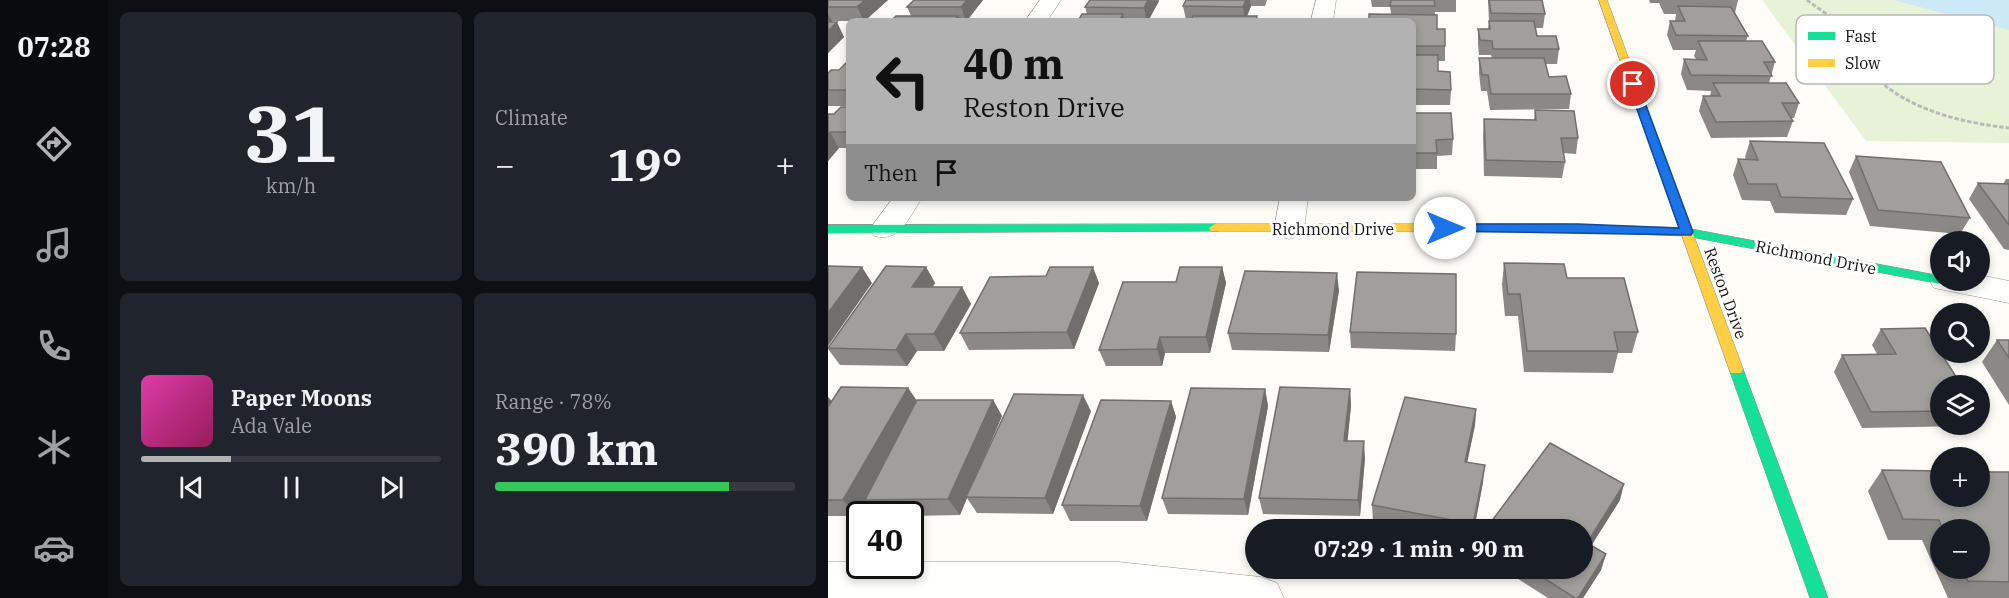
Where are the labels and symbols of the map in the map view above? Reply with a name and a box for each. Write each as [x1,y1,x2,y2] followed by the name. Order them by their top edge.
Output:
[1796,15,1994,84] legend
[1845,26,1877,46] text: Fast
[1845,53,1881,73] text: Slow
[1607,58,1658,109] pin
[1413,196,1477,260] position arrow
[1272,219,1394,239] street label: Richmond Drive
[1754,236,1878,278] street label: Richmond Drive
[1700,245,1752,341] street label: Reston Drive
[846,501,924,579] speed limit sign: 40

